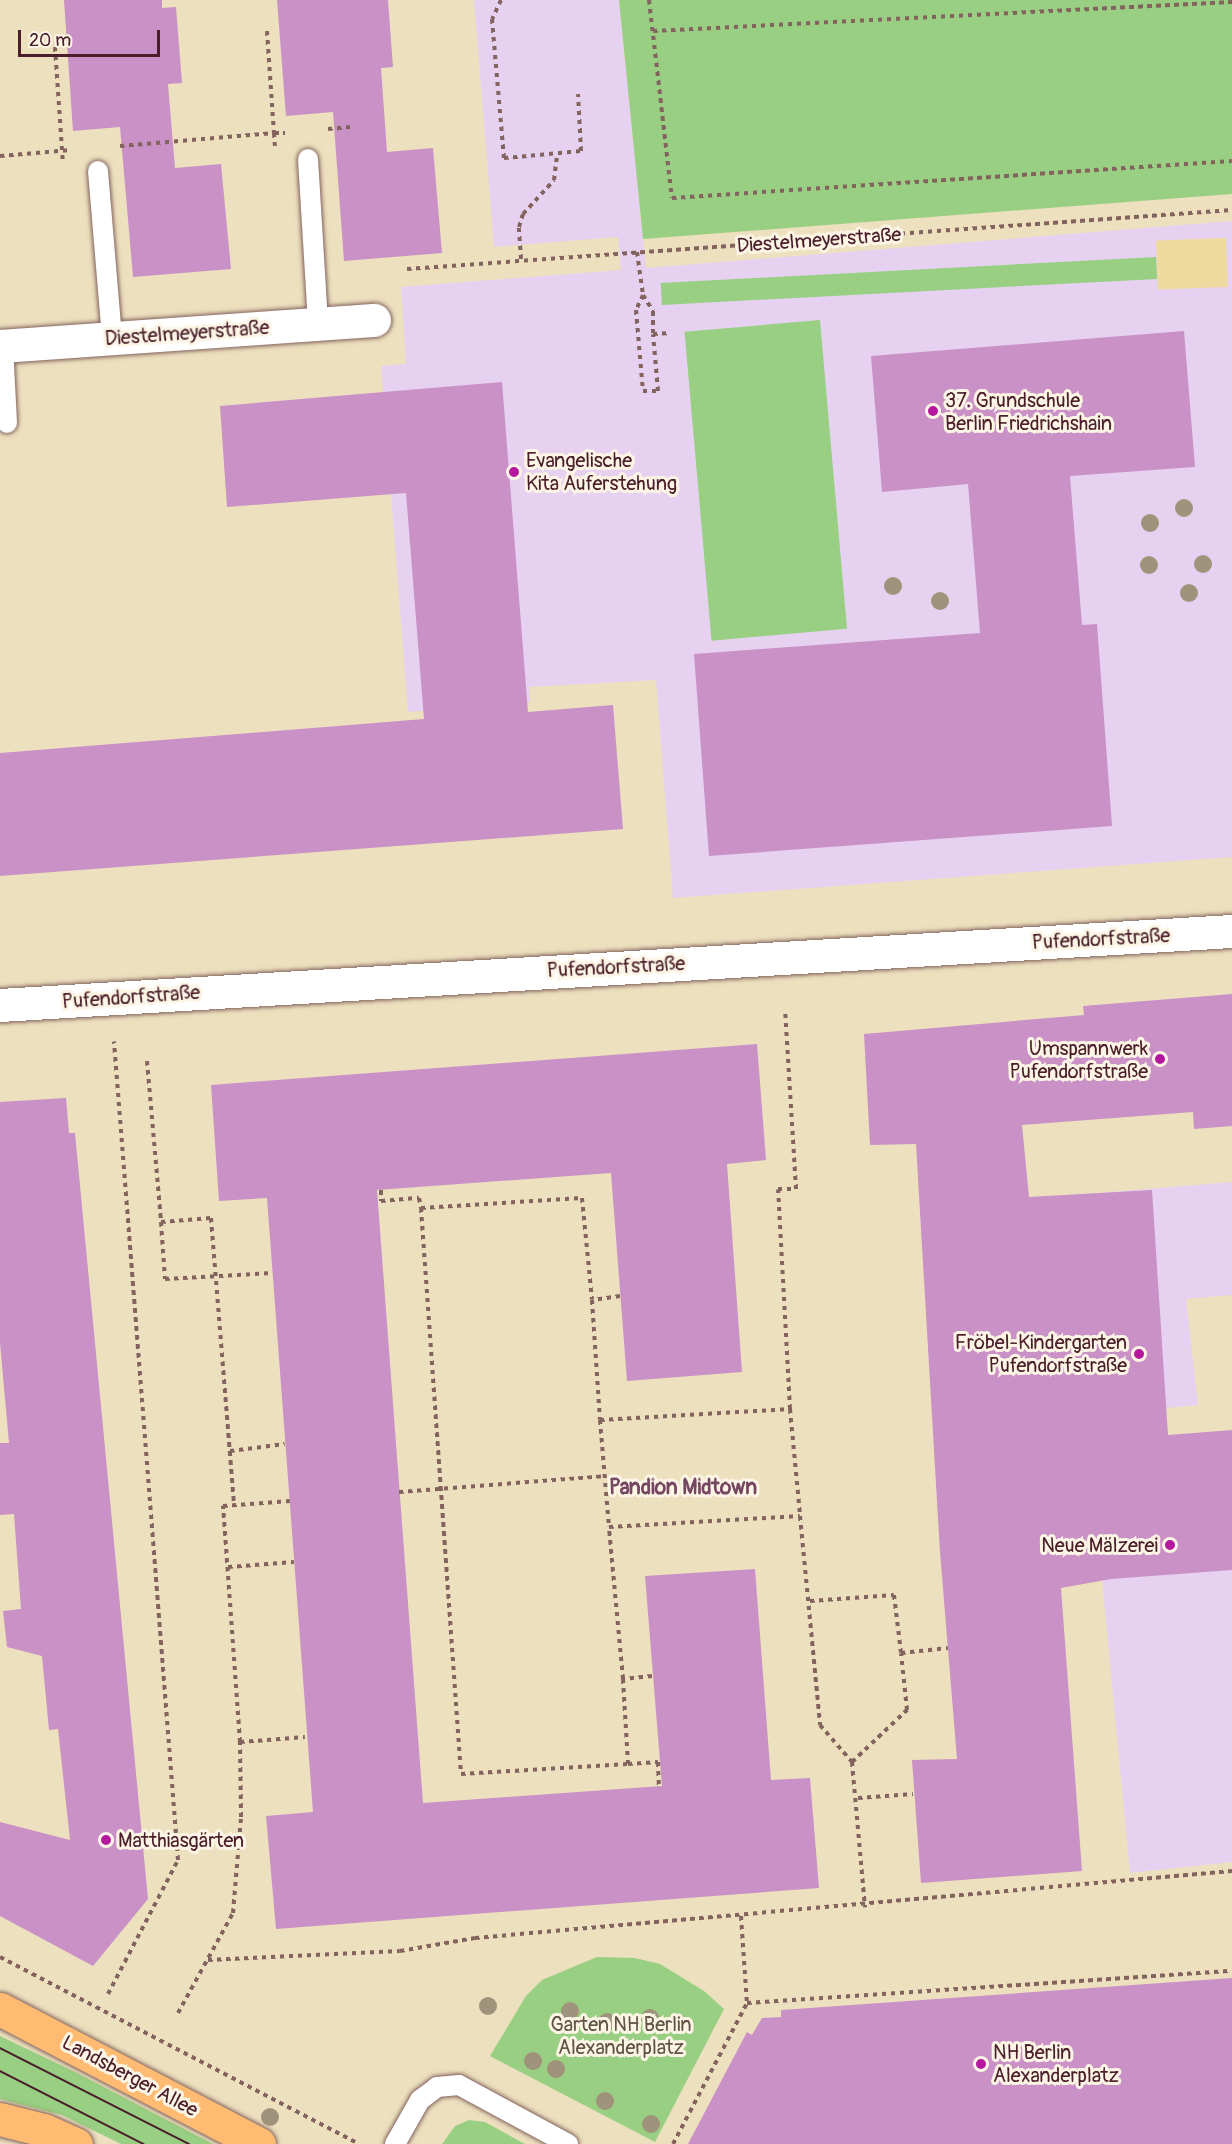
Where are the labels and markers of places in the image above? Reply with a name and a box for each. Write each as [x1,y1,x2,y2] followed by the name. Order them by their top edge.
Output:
[945,388,1112,435] place label: 37. Grundschule Berlin Friedrichshain
[926,404,940,418] marker: 37. Grundschule Berlin Friedrichshain
[526,448,677,495] place label: Evangelische Kita Auferstehung
[507,465,521,479] marker: Evangelische Kita Auferstehung
[1010,1036,1148,1083] place label: Umspannwerk Pufendorfstraße
[1153,1052,1167,1066] marker: Umspannwerk Pufendorfstraße
[955,1330,1127,1377] place label: Fröbel-Kindergarten Pufendorfstraße
[1132,1347,1146,1361] marker: Fröbel-Kindergarten Pufendorfstraße
[1041,1533,1158,1557] place label: Neue Mälzerei
[1163,1538,1177,1552] marker: Neue Mälzerei
[118,1828,244,1852] place label: Matthiasgärten
[99,1833,113,1847] marker: Matthiasgärten
[993,2040,1119,2087] place label: NH Berlin Alexanderplatz
[974,2057,988,2071] marker: NH Berlin Alexanderplatz

